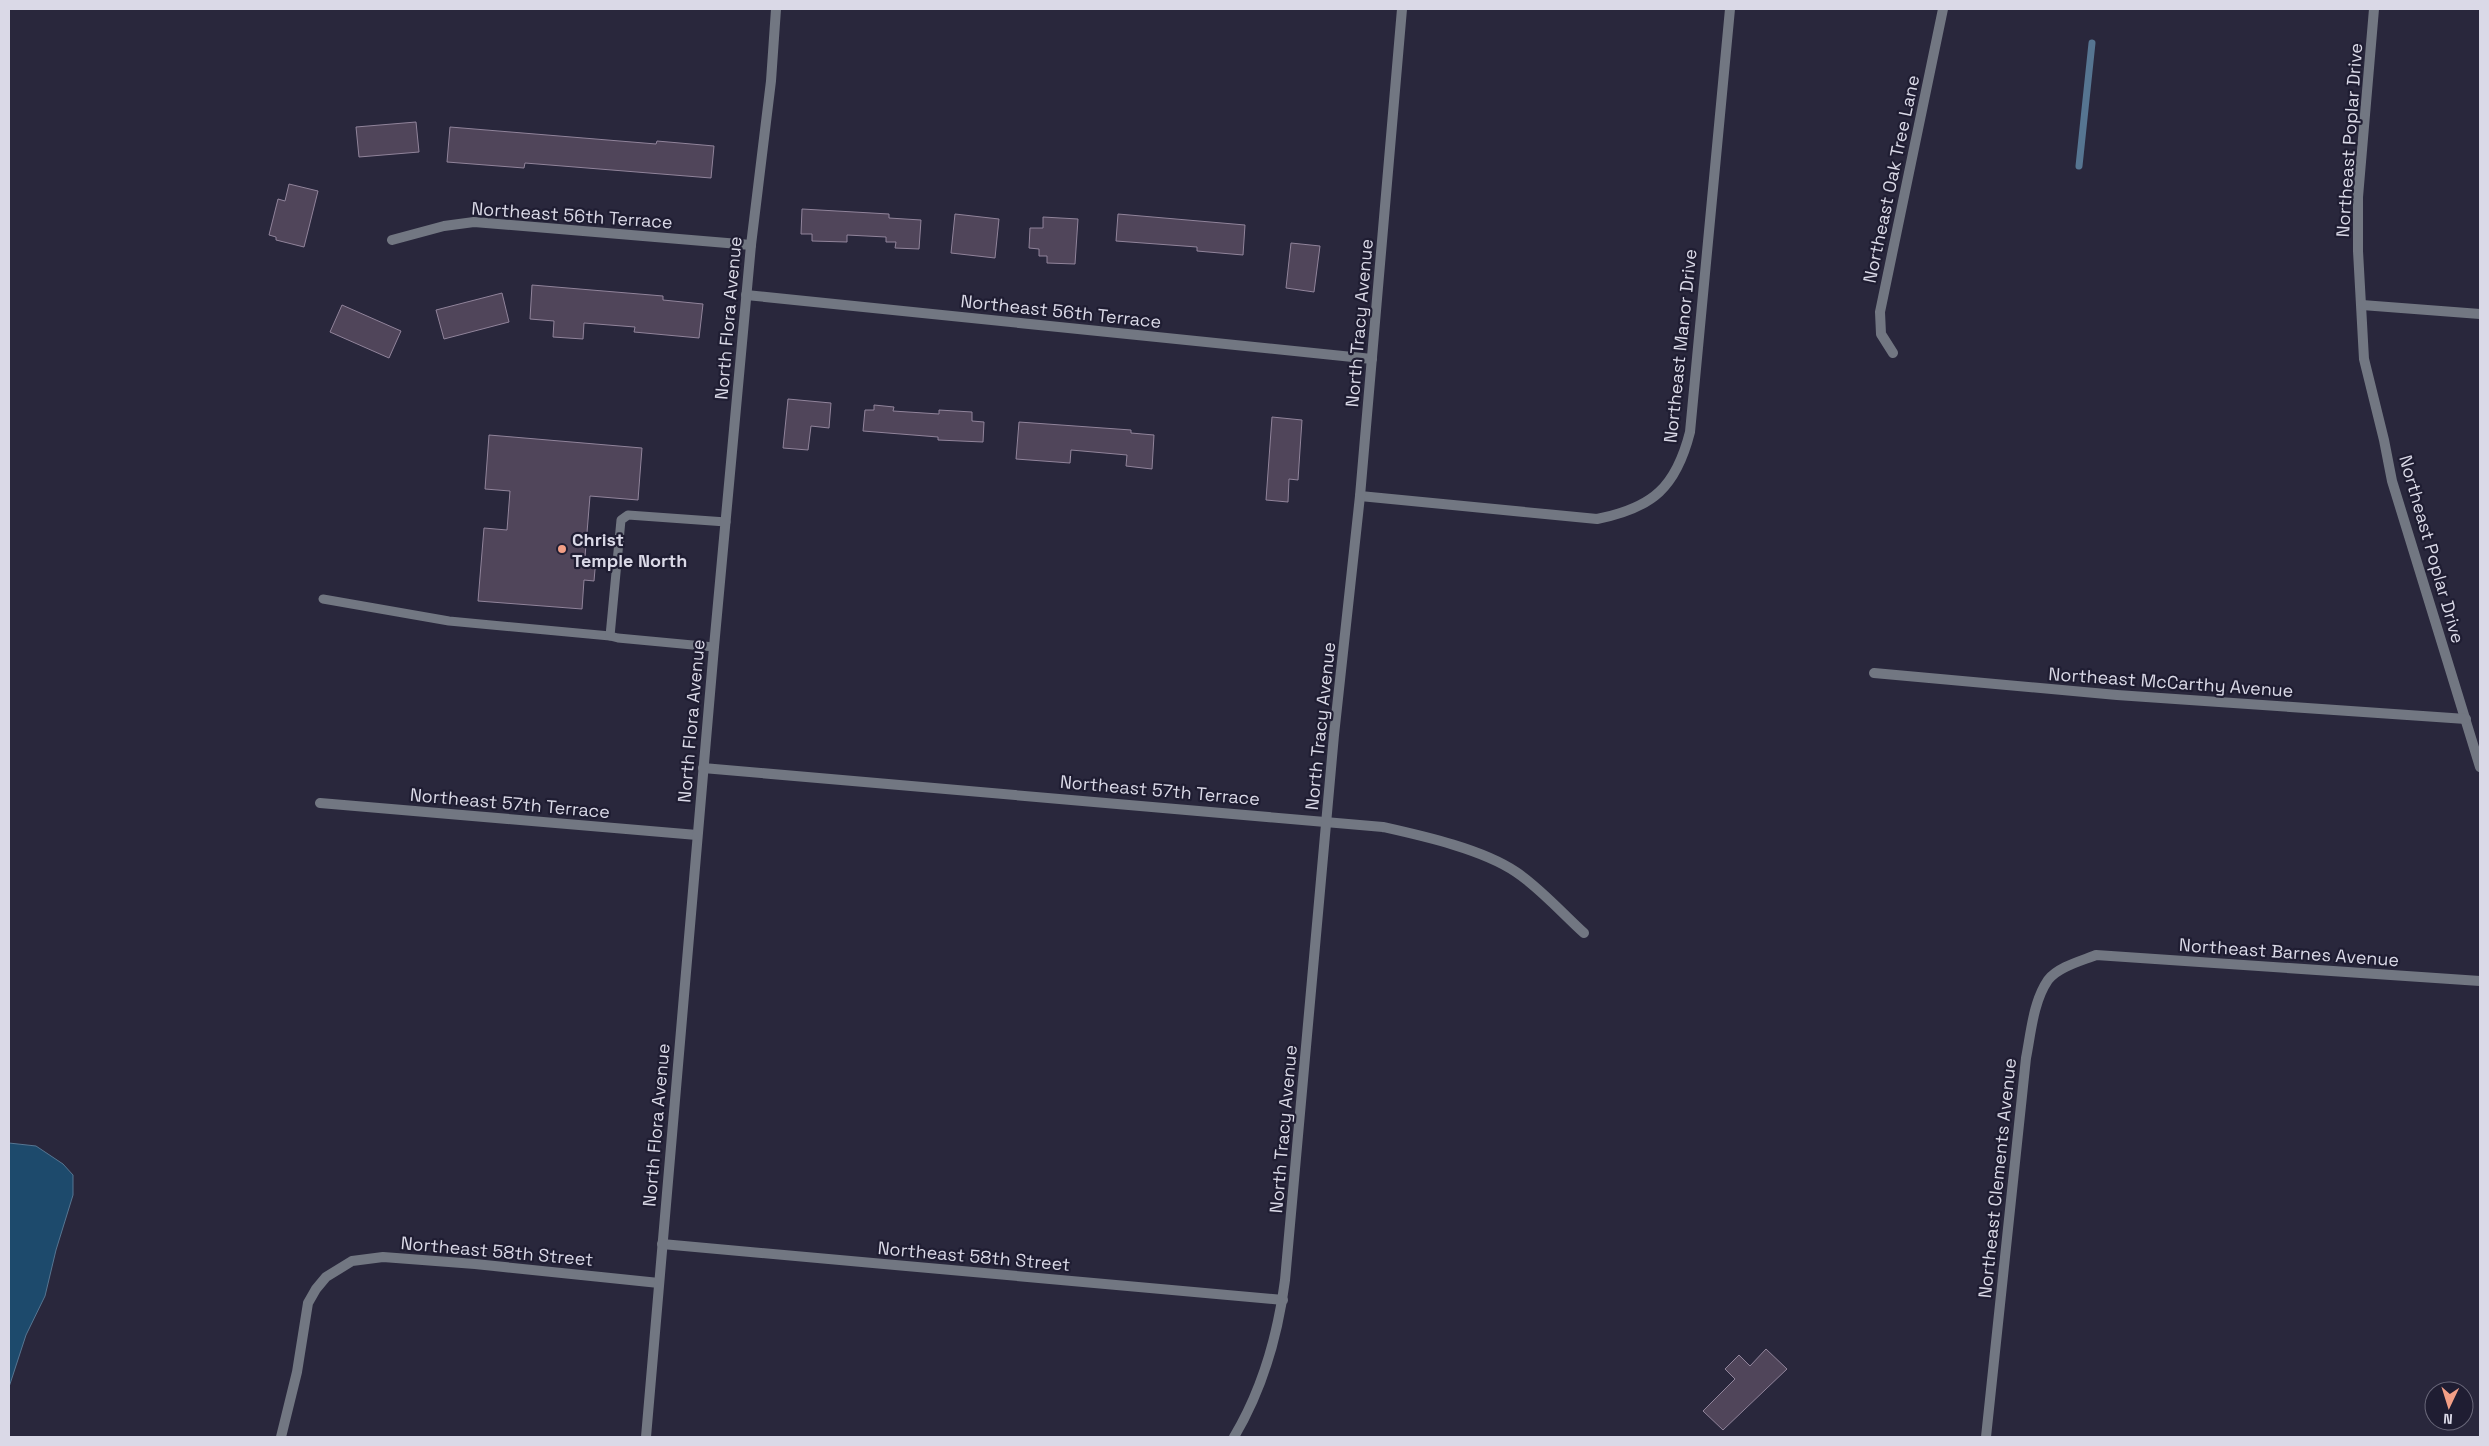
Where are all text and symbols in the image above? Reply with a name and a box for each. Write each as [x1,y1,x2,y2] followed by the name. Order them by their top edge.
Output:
[2331,42,2367,238] street label: Northeast Poplar Drive
[1858,73,1924,285] street label: Northeast Oak Tree Lane
[471,196,673,234] street label: Northeast 56th Terrace
[709,235,747,401] street label: North Flora Avenue
[1340,238,1378,408] street label: North Tracy Avenue
[1658,248,1702,444] street label: Northeast Manor Drive
[959,289,1163,333] street label: Northeast 56th Terrace
[2394,452,2470,646] street label: Northeast Poplar Drive
[572,528,687,572] place label: Christ Temple North
[556,543,568,555] marker: Christ Temple North
[672,638,710,804] street label: North Flora Avenue
[1300,641,1340,811] street label: North Tracy Avenue
[2048,662,2294,702] street label: Northeast McCarthy Avenue
[1059,770,1261,810] street label: Northeast 57th Terrace
[409,783,611,823] street label: Northeast 57th Terrace
[2178,933,2400,971] street label: Northeast Barnes Avenue
[637,1042,675,1208] street label: North Flora Avenue
[1264,1044,1302,1214] street label: North Tracy Avenue
[1973,1057,2021,1299] street label: Northeast Clements Avenue
[400,1231,594,1271] street label: Northeast 58th Street
[877,1236,1071,1276] street label: Northeast 58th Street
[2424,1381,2474,1431] north arrow
[2443,1410,2453,1428] text: N

